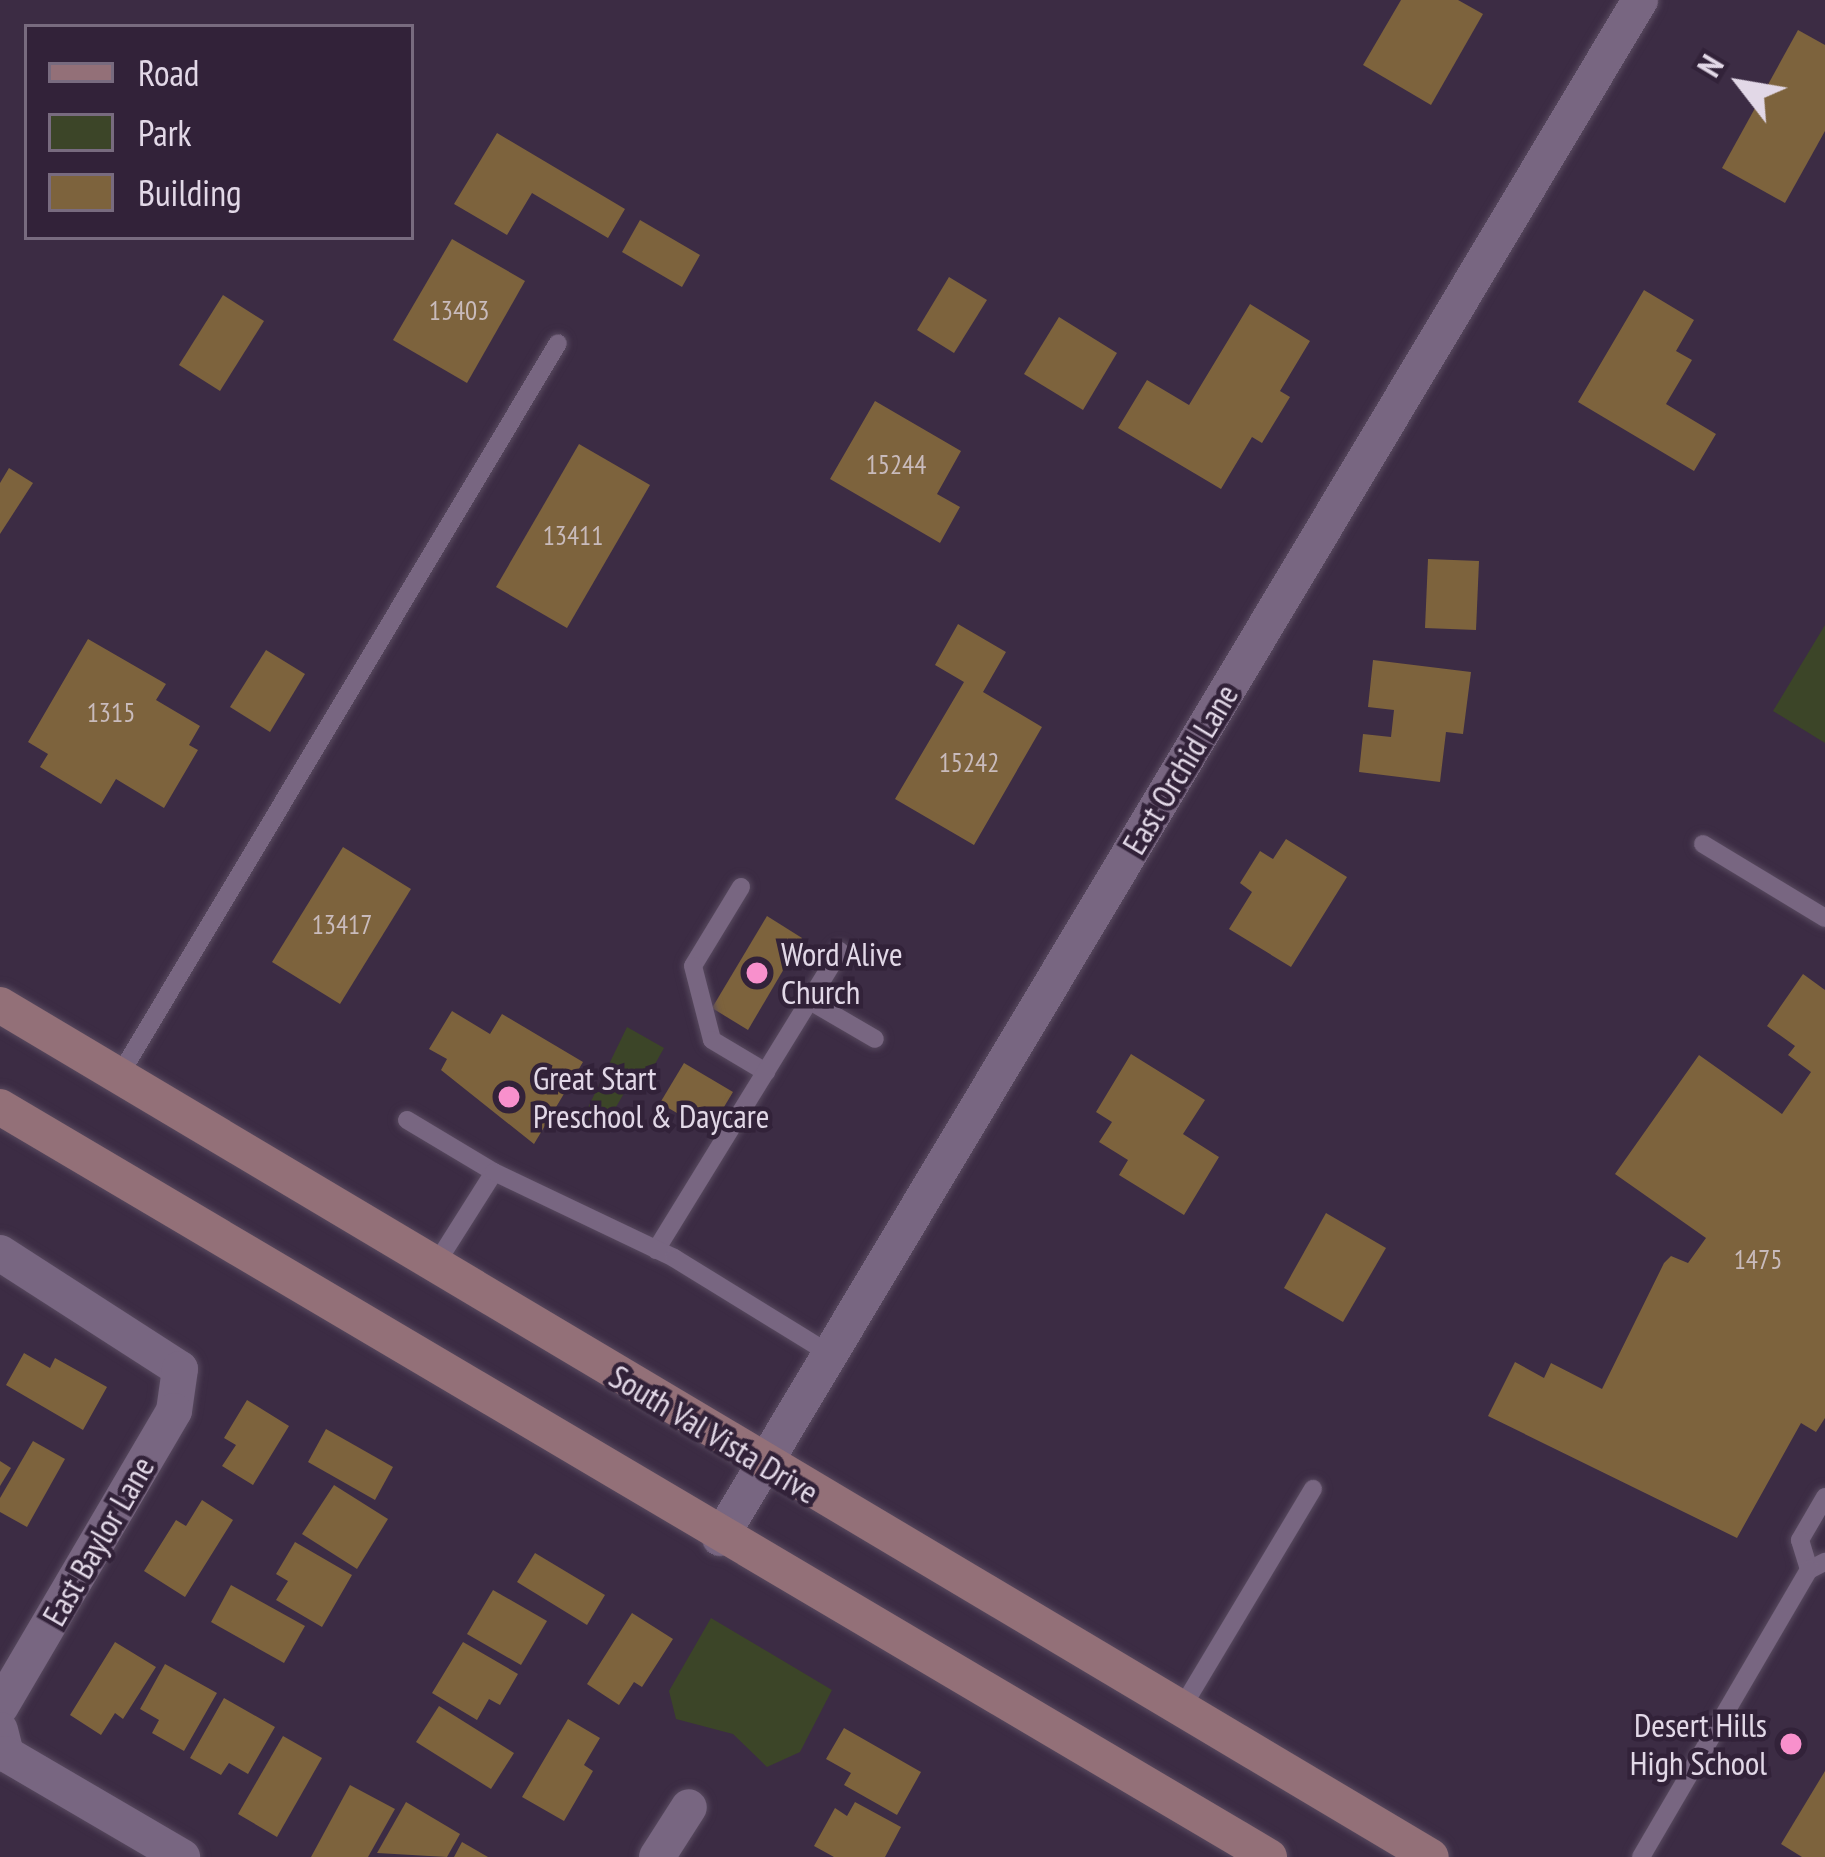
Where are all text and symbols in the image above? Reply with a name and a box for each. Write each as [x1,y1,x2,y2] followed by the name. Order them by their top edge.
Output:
[24,24,414,240] legend
[1681,24,1801,144] north arrow
[1687,46,1733,84] text: N
[138,49,199,96] text: Road
[138,109,192,156] text: Park
[138,169,242,216] text: Building
[429,295,489,327] house number: 13403
[866,449,926,481] house number: 15244
[543,520,603,552] house number: 13411
[1114,677,1246,861] street label: East Orchid Lane
[87,697,135,729] house number: 1315
[939,747,999,779] house number: 15242
[312,909,372,941] house number: 13417
[781,934,903,1012] place label: Word Alive Church
[744,960,770,986] marker: Word Alive Church
[533,1058,769,1136] place label: Great Start Preschool & Daycare
[496,1084,522,1110] marker: Great Start Preschool & Daycare
[1734,1244,1782,1276] house number: 1475
[602,1356,826,1512] street label: South Val Vista Drive
[34,1450,162,1632] street label: East Baylor Lane
[1630,1705,1767,1783] place label: Desert Hills High School
[1778,1731,1804,1757] marker: Desert Hills High School

